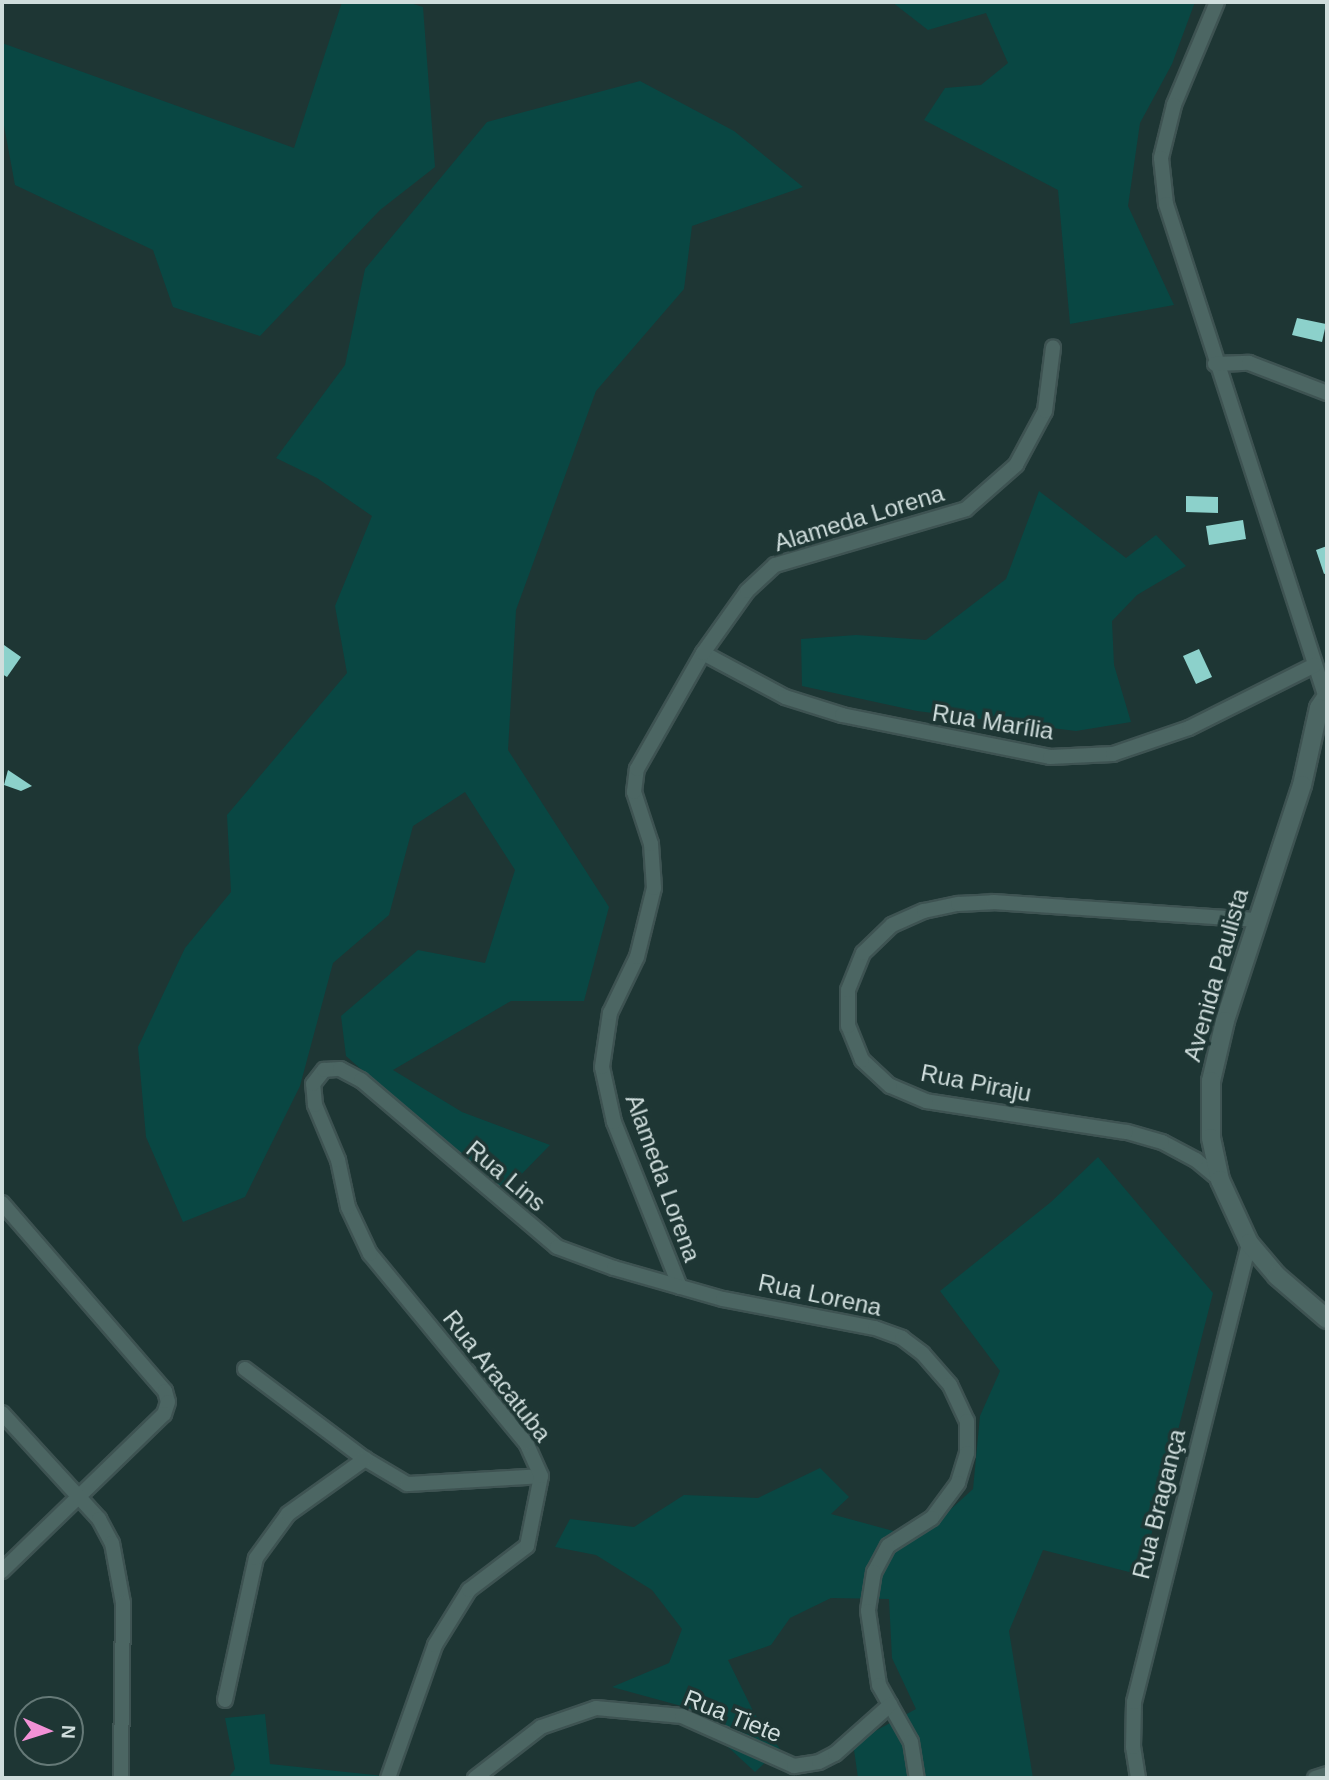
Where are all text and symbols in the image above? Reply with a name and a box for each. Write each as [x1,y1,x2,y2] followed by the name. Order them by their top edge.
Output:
[771,478,947,558] street label: Alameda Lorena
[930,698,1056,746] street label: Rua Marília
[1178,885,1254,1065] street label: Avenida Paulista
[918,1058,1034,1108] street label: Rua Piraju
[619,1090,707,1266] street label: Alameda Lorena
[460,1135,552,1217] street label: Rua Lins
[756,1268,884,1322] street label: Rua Lorena
[436,1304,558,1448] street label: Rua Aracatuba
[1126,1426,1192,1582] street label: Rua Bragança
[680,1683,786,1749] street label: Rua Tiete
[14,1696,84,1766] north arrow
[58,1725,79,1739] text: N

